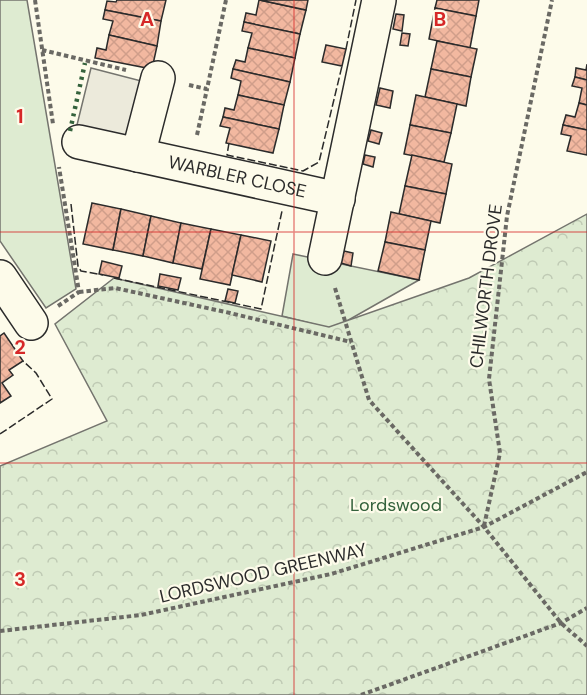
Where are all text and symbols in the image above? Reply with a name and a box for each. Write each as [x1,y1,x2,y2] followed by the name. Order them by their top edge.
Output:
[140,6,154,32] text: A
[434,6,446,32] text: B
[16,103,24,129] text: 1
[166,150,308,204] street label: WARBLER CLOSE
[464,203,508,369] street label: CHILWORTH DROVE
[14,334,26,360] text: 2
[350,493,442,517] park label: Lordswood
[157,537,369,609] street label: LORDSWOOD GREENWAY
[14,566,26,592] text: 3

